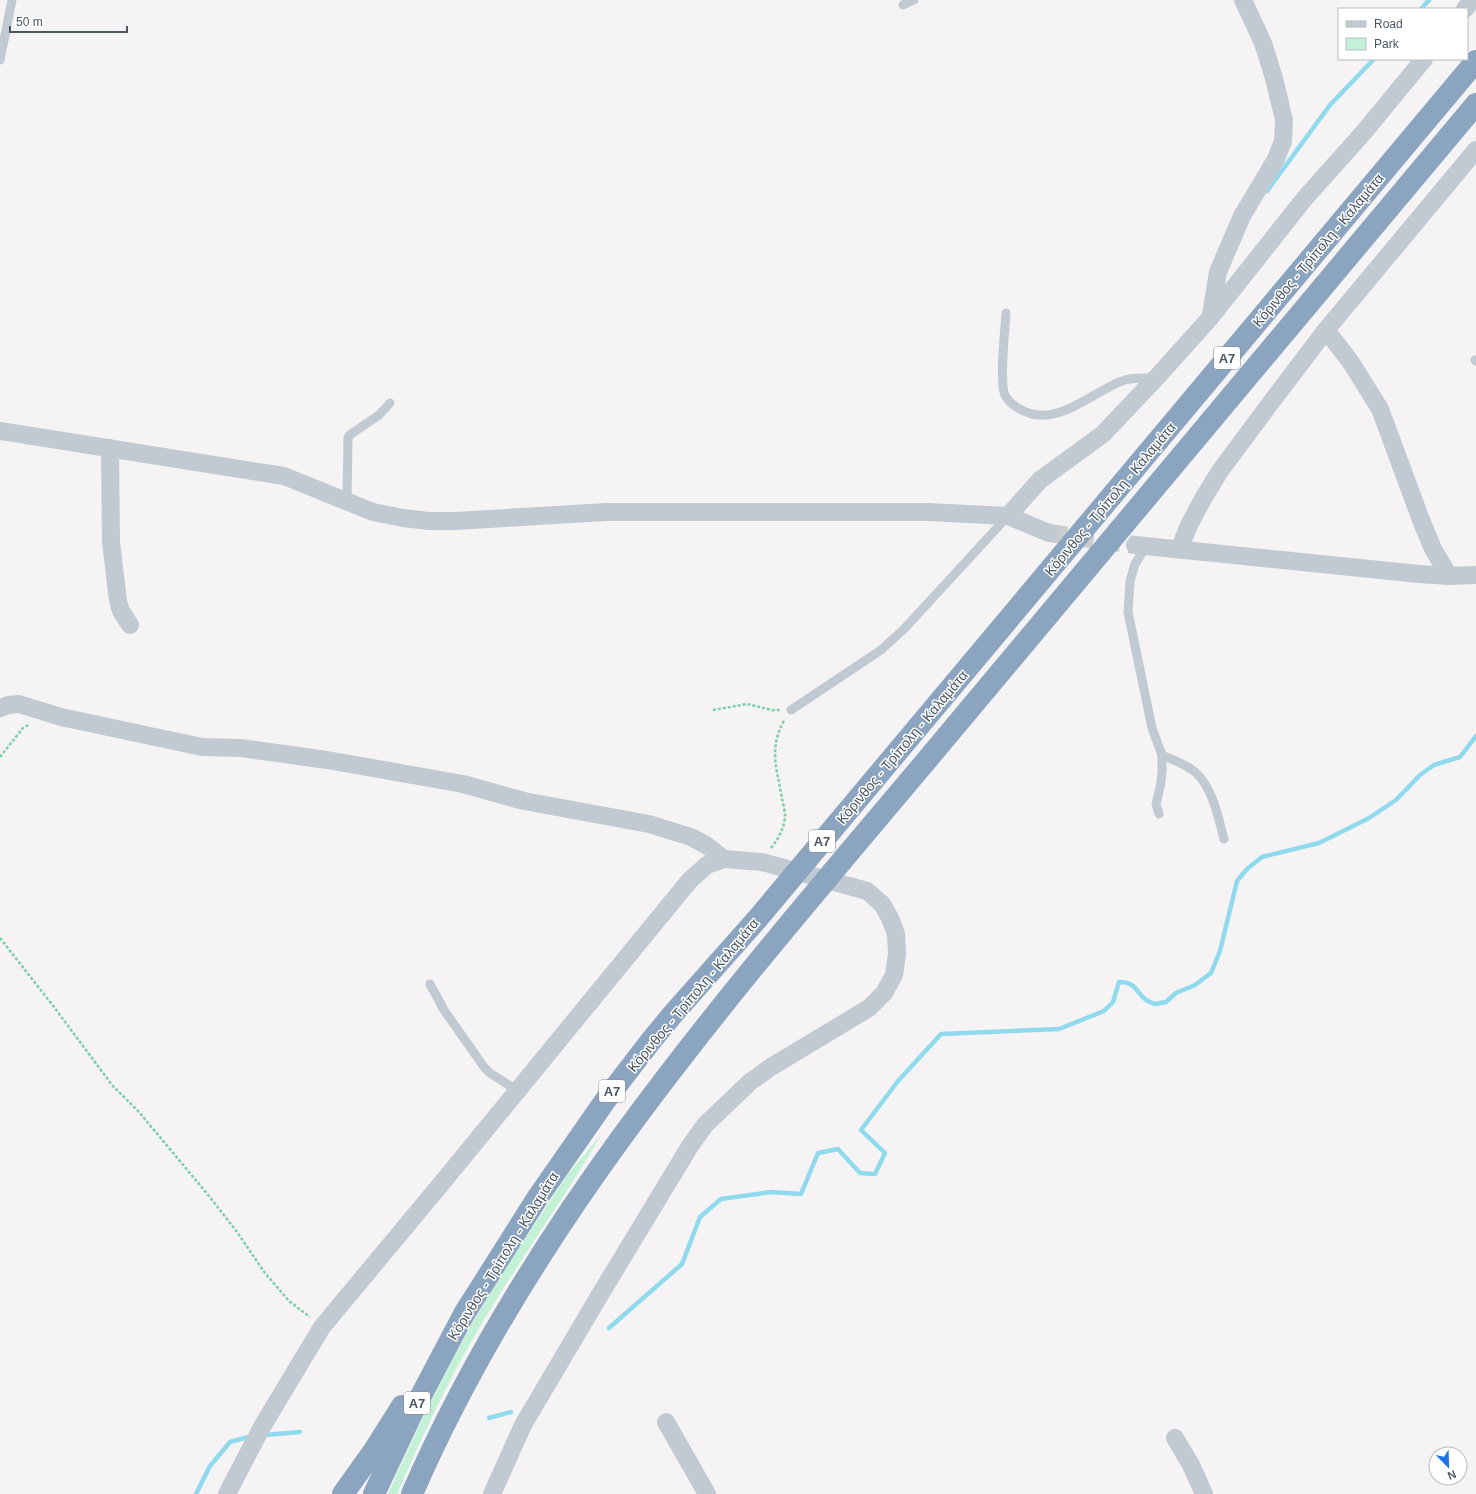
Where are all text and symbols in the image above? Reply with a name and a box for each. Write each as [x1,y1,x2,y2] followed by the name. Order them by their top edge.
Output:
[10,8,127,34] scale bar
[1338,8,1468,60] legend
[16,15,43,29] text: 50 m
[1374,17,1403,31] text: Road
[1374,37,1400,51] text: Park
[1249,170,1387,330] street label: Κόρινθος - Τρίπολη - Καλαμάτα
[1214,347,1240,369] road number: Α7
[1041,419,1179,579] street label: Κόρινθος - Τρίπολη - Καλαμάτα
[833,667,971,827] street label: Κόρινθος - Τρίπολη - Καλαμάτα
[809,830,835,852] road number: Α7
[624,915,762,1075] street label: Κόρινθος - Τρίπολη - Καλαμάτα
[599,1080,625,1102] road number: Α7
[445,1169,561,1343] street label: Κόρινθος - Τρίπολη - Καλαμάτα
[404,1392,430,1414] road number: Α7
[1428,1446,1468,1486] north arrow
[1446,1468,1458,1482] text: N

